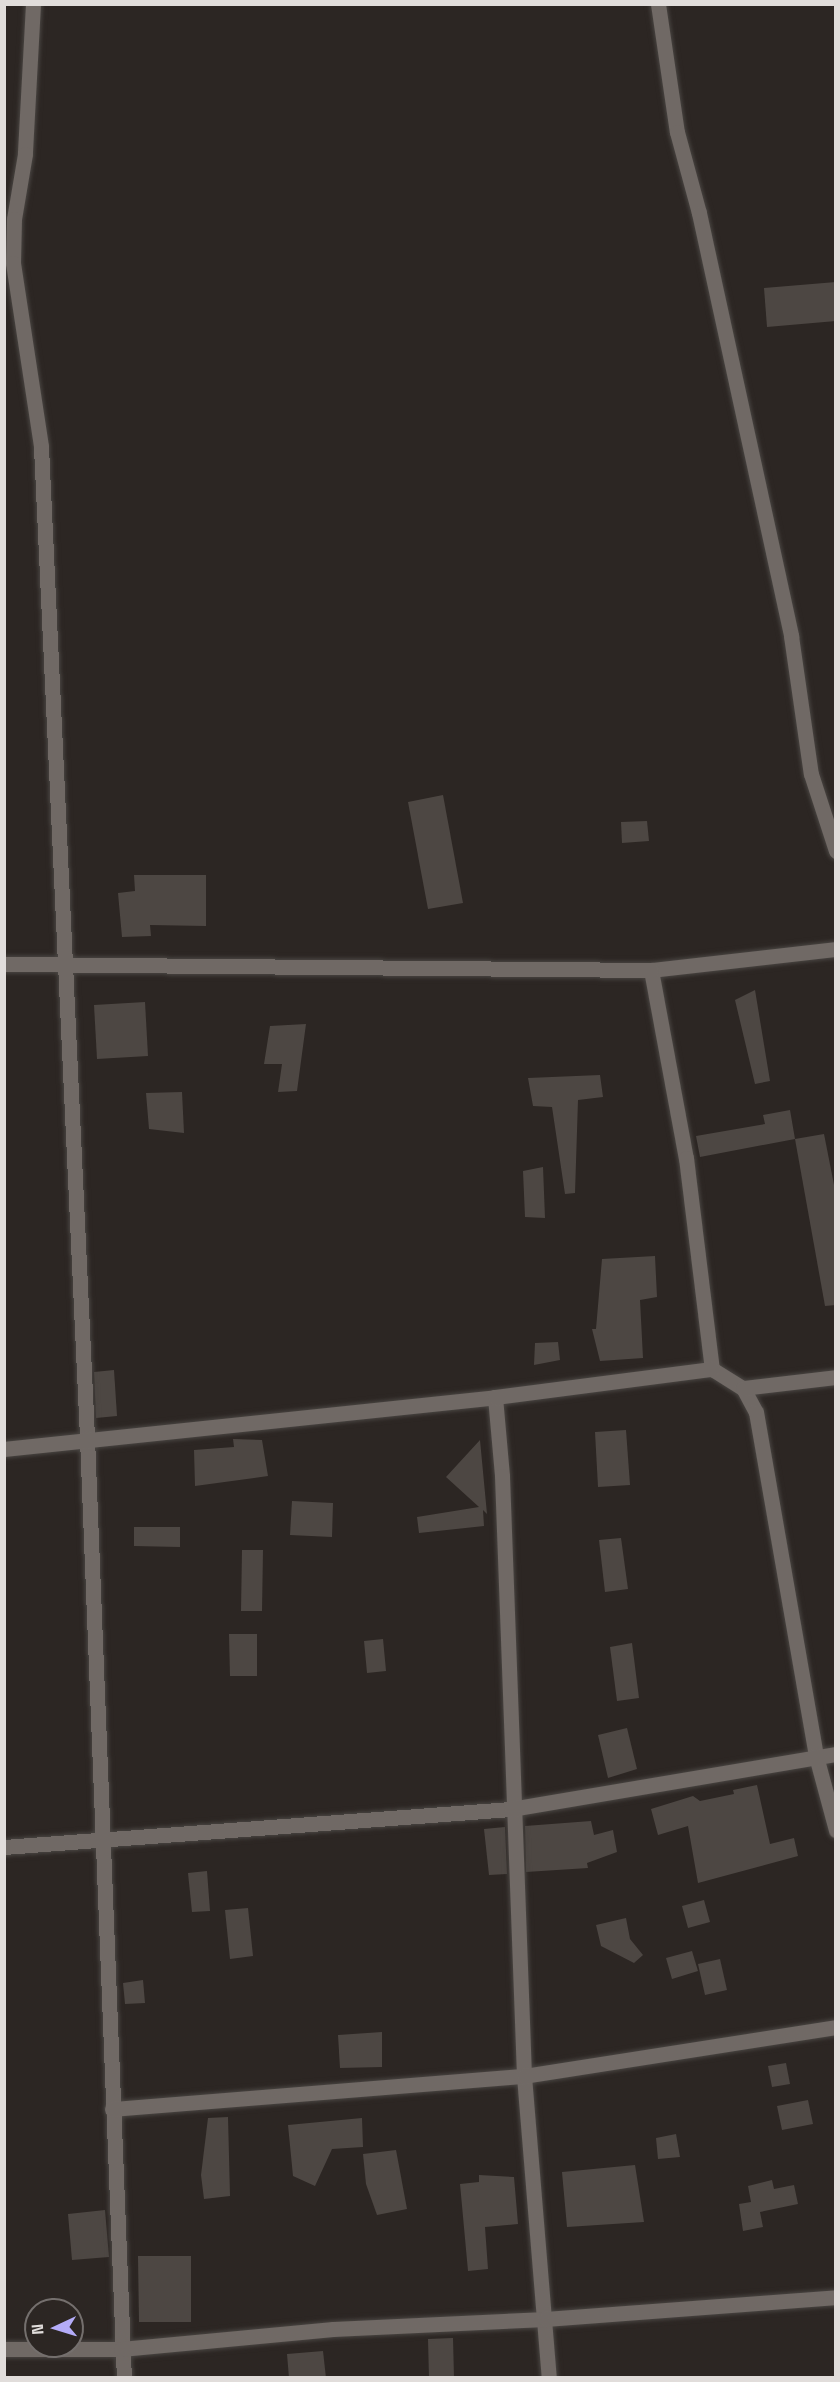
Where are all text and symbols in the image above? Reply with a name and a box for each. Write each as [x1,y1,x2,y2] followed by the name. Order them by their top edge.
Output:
[24,2298,84,2358] north arrow
[27,2323,48,2335] text: N

